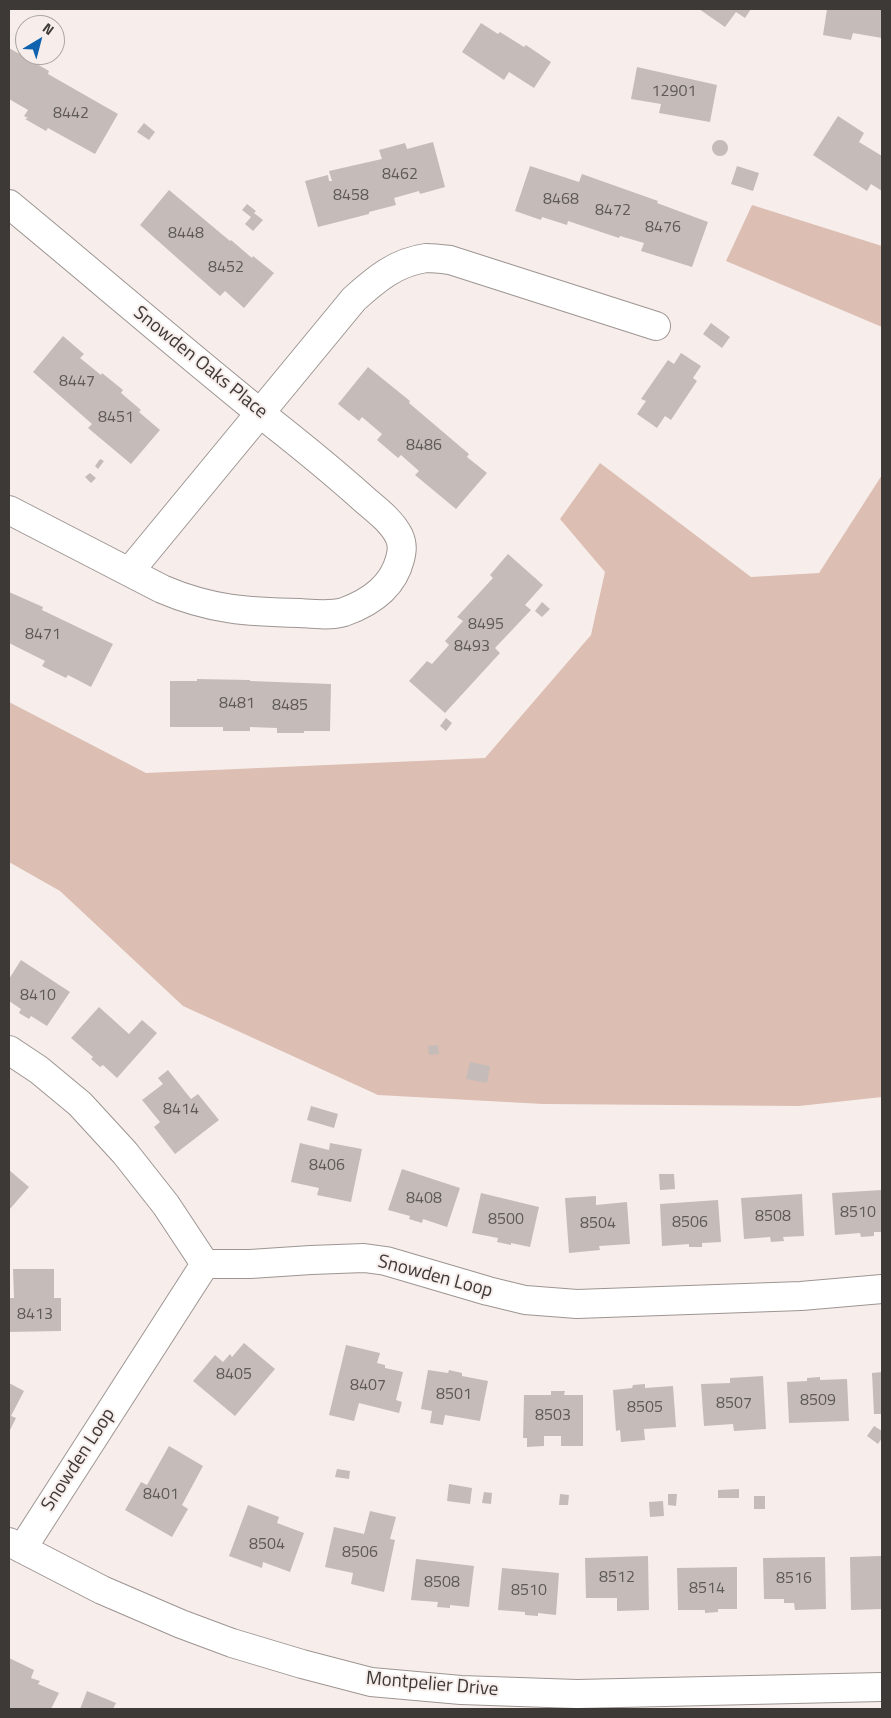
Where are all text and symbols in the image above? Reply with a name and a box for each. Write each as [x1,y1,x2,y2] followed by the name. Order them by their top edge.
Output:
[15,15,65,65] north arrow
[39,17,59,40] text: N
[652,82,696,102] house number: 12901
[53,104,89,124] house number: 8442
[382,165,418,185] house number: 8462
[333,186,369,206] house number: 8458
[543,190,579,210] house number: 8468
[595,201,631,221] house number: 8472
[645,218,681,238] house number: 8476
[168,224,204,244] house number: 8448
[208,258,244,278] house number: 8452
[128,302,272,424] street label: Snowden Oaks Place
[59,372,95,392] house number: 8447
[98,408,134,428] house number: 8451
[406,436,442,456] house number: 8486
[468,615,504,635] house number: 8495
[25,625,61,645] house number: 8471
[454,637,490,657] house number: 8493
[219,694,255,714] house number: 8481
[272,696,308,716] house number: 8485
[20,986,56,1006] house number: 8410
[163,1100,199,1120] house number: 8414
[309,1156,345,1176] house number: 8406
[406,1189,442,1209] house number: 8408
[840,1203,876,1223] house number: 8510
[755,1207,791,1227] house number: 8508
[488,1210,524,1230] house number: 8500
[672,1213,708,1233] house number: 8506
[580,1214,616,1234] house number: 8504
[375,1251,495,1303] street label: Snowden Loop
[17,1305,53,1325] house number: 8413
[216,1365,252,1385] house number: 8405
[350,1376,386,1396] house number: 8407
[436,1385,472,1405] house number: 8501
[800,1391,836,1411] house number: 8509
[716,1394,752,1414] house number: 8507
[627,1398,663,1418] house number: 8505
[37,1404,121,1516] street label: Snowden Loop
[535,1406,571,1426] house number: 8503
[143,1485,179,1505] house number: 8401
[249,1535,285,1555] house number: 8504
[342,1543,378,1563] house number: 8506
[599,1568,635,1588] house number: 8512
[776,1569,812,1589] house number: 8516
[424,1573,460,1593] house number: 8508
[689,1579,725,1599] house number: 8514
[511,1581,547,1601] house number: 8510
[365,1668,499,1702] street label: Montpelier Drive

